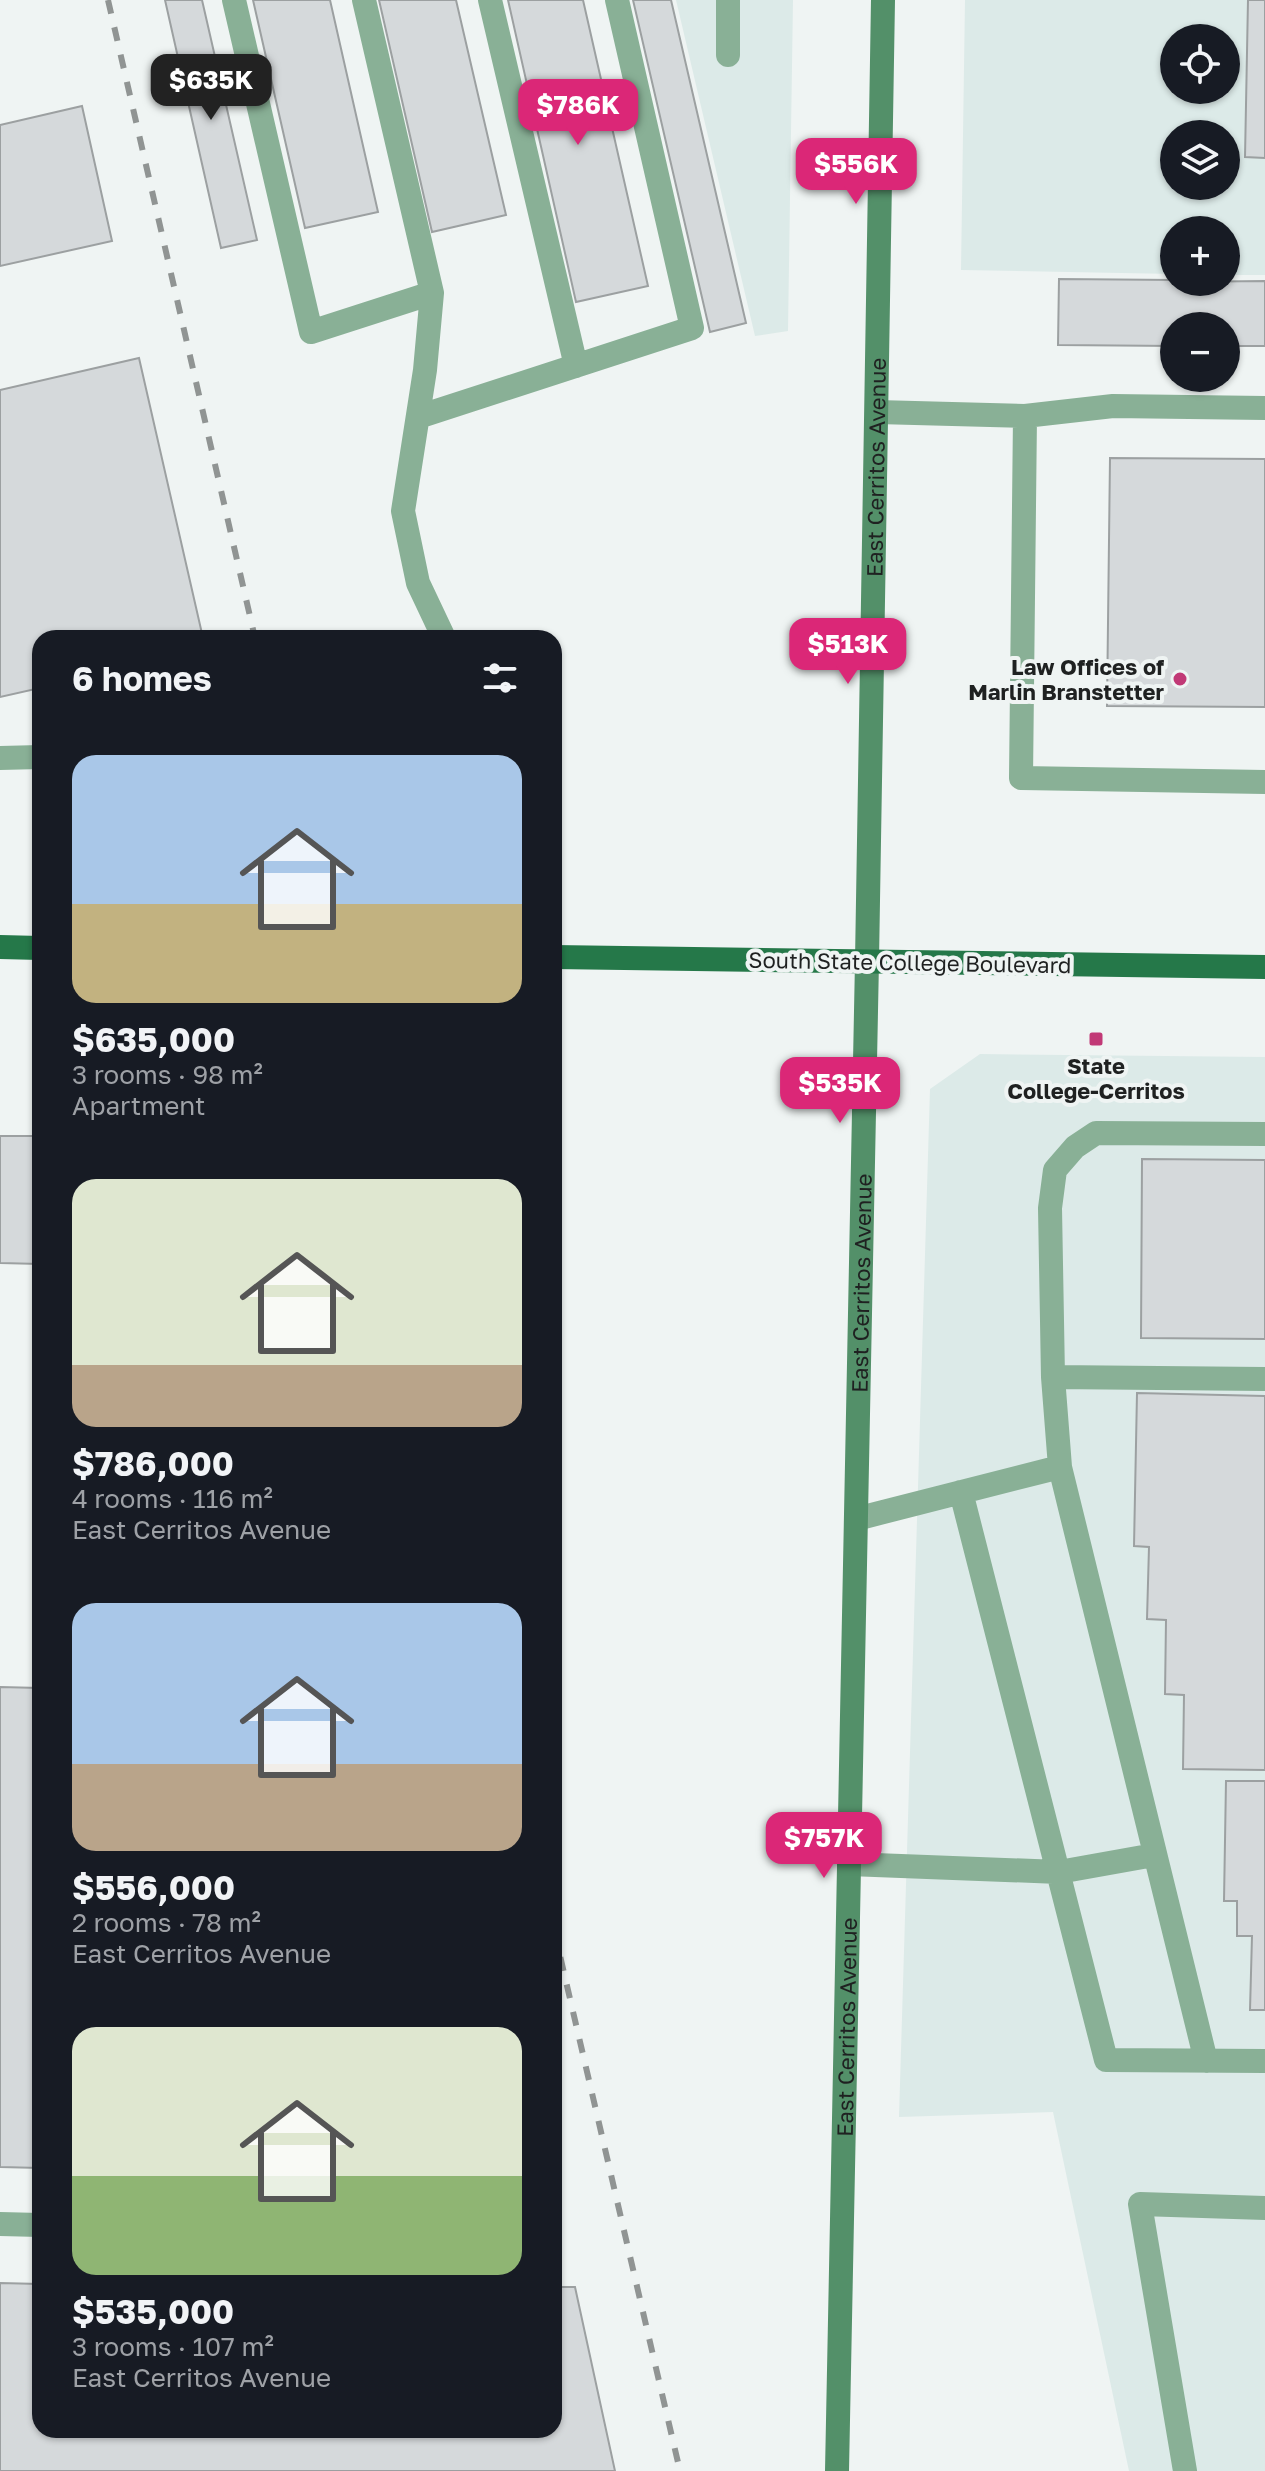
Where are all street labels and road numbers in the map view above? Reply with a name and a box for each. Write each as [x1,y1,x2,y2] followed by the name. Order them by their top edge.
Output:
[860,357,891,577] street label: East Cerritos Avenue
[748,946,1072,978] street label: South State College Boulevard
[845,1173,876,1393] street label: East Cerritos Avenue
[830,1917,861,2137] street label: East Cerritos Avenue

